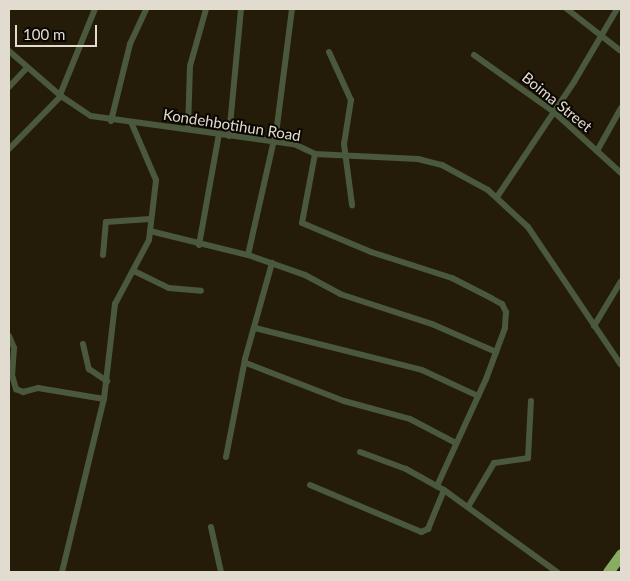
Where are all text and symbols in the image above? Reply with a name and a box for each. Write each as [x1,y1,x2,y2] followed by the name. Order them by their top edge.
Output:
[18,15,100,47] scale bar
[23,25,65,43] text: 100 m
[518,68,596,136] street label: Boima Street
[162,105,302,145] street label: Kondehbotihun Road

